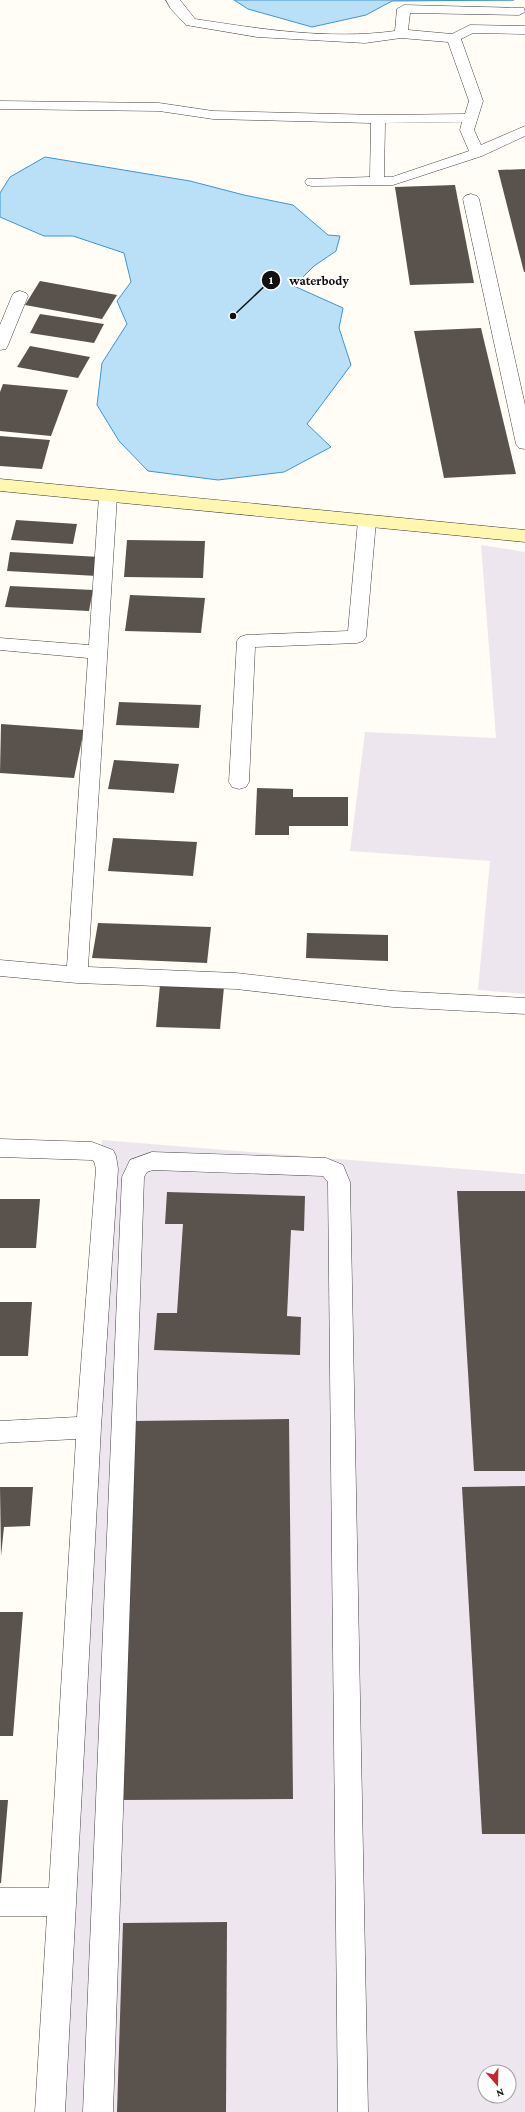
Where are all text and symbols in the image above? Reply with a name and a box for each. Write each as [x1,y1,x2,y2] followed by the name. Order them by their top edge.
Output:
[261,268,356,293] callout: waterbody
[269,273,274,287] text: 1
[288,273,349,288] text: waterbody
[477,2064,517,2104] north arrow
[494,2086,506,2100] text: N

